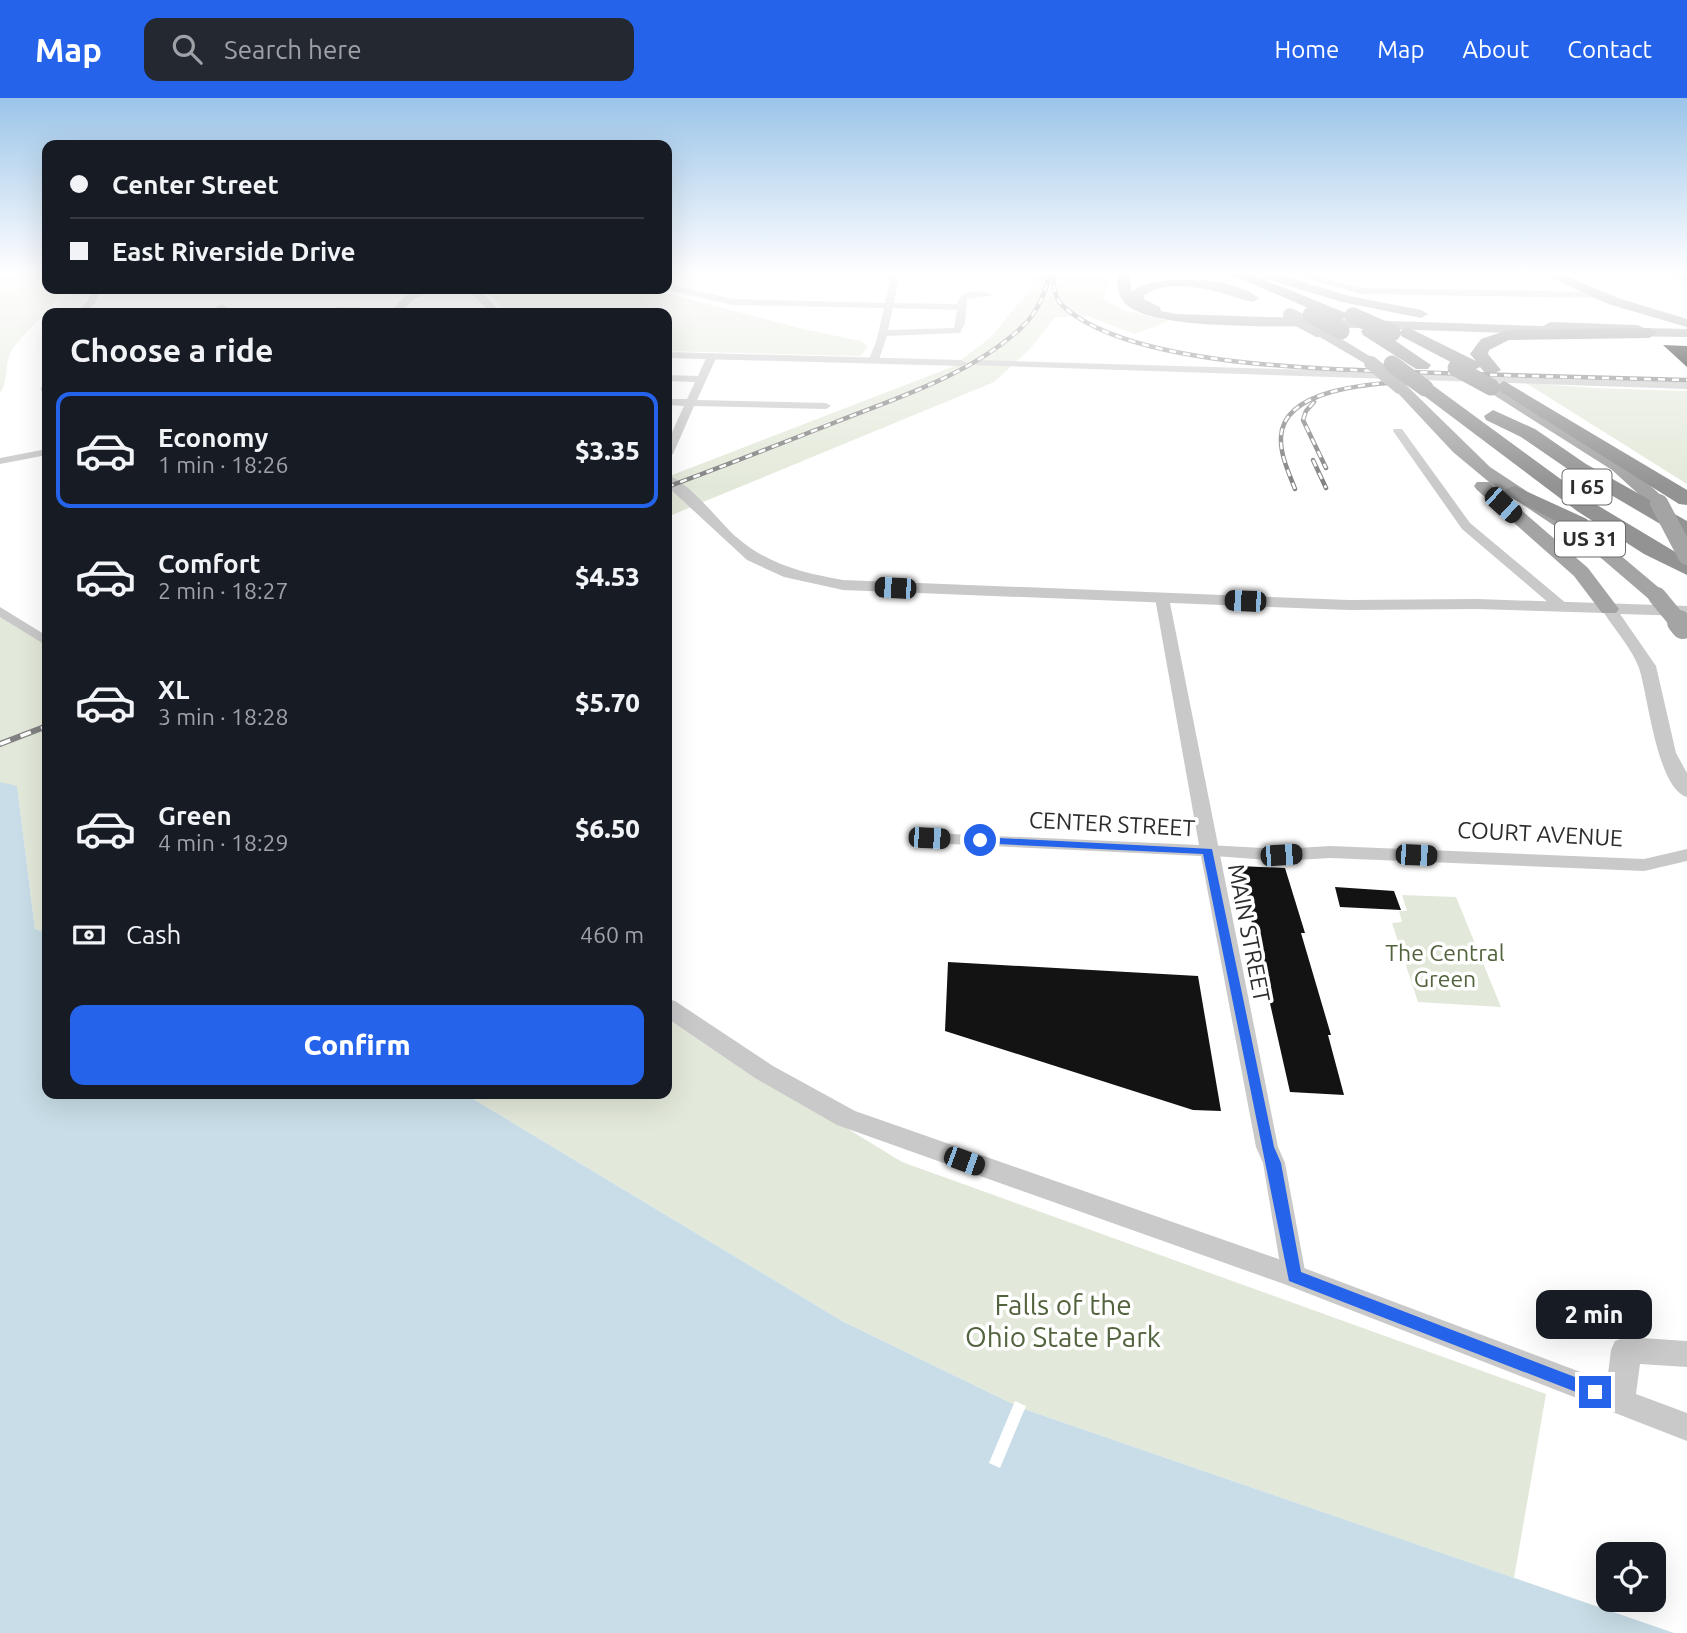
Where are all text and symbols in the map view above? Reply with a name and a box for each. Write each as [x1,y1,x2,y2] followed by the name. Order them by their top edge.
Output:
[144,18,634,81] search box
[168,30,206,68] icon: search
[35,31,102,68] text: Map
[224,35,362,64] text: Search here
[1274,36,1339,63] text: Home
[1377,36,1424,63] text: Map
[1462,36,1529,63] text: About
[1567,36,1652,63] text: Contact
[112,170,279,199] text: Center Street
[112,237,356,266] text: East Riverside Drive
[70,332,273,368] text: Choose a ride
[74,419,137,482] icon: car
[158,423,268,452] text: Economy
[575,436,640,465] text: $3.35
[158,452,289,477] text: 1 min · 18:26
[1562,470,1612,504] road number: I 65
[1481,483,1526,527] car
[1555,522,1625,556] road number: US 31
[74,545,137,608] icon: car
[158,549,261,578] text: Comfort
[575,562,640,591] text: $4.53
[874,576,917,600] car
[158,578,289,603] text: 2 min · 18:27
[1224,590,1267,612] car
[74,671,137,734] icon: car
[158,675,189,704] text: XL
[575,688,640,717] text: $5.70
[158,704,289,729] text: 3 min · 18:28
[74,797,137,860] icon: car
[158,801,232,830] text: Green
[1028,807,1196,840] street label: CENTER STREET
[575,814,640,843] text: $6.50
[1456,817,1624,850] street label: COURT AVENUE
[964,824,996,856] route start
[908,826,951,850] car
[158,830,289,855] text: 4 min · 18:29
[1260,843,1303,867] car
[1395,844,1438,866] car
[1224,862,1275,1004] street label: MAIN STREET
[70,916,108,954] icon: cash
[126,920,181,949] text: Cash
[580,922,644,947] text: 460 m
[1385,940,1505,991] park label: The Central Green
[70,1005,644,1085] button: Confirm
[941,1144,988,1178] car
[965,1289,1161,1352] park label: Falls of the Ohio State Park
[1537,1290,1653,1340] callout: 2 min
[1565,1302,1623,1327] text: 2 min
[1579,1376,1611,1408] route end
[1596,1542,1666,1612] map controls
[1596,1542,1666,1612] button: locate

